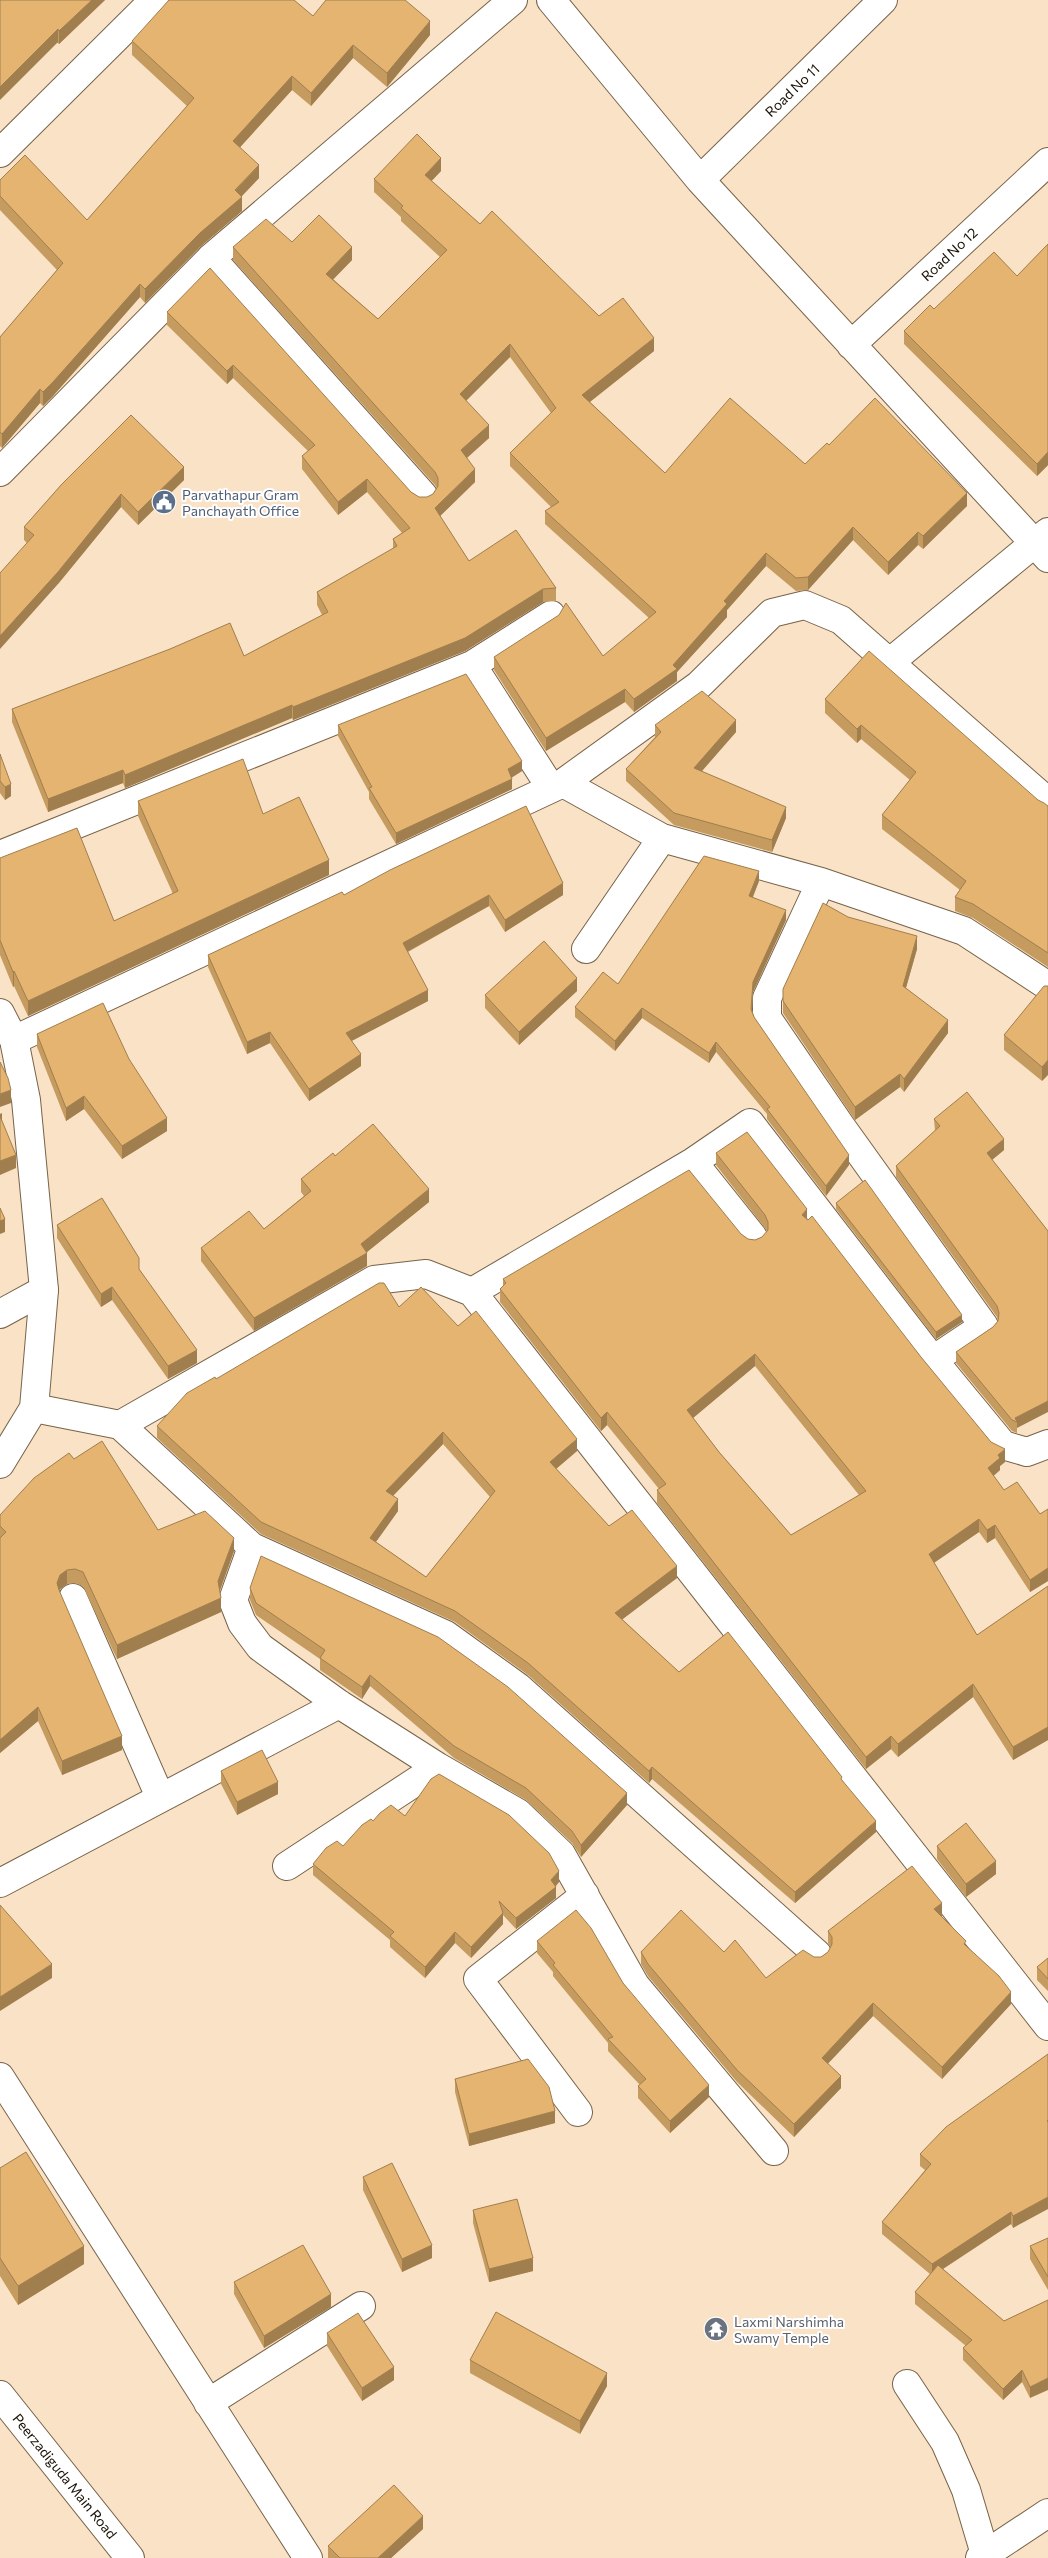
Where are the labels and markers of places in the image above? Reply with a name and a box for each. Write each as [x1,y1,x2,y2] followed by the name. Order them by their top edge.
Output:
[182,486,299,519] place label: Parvathapur Gram Panchayath Office
[151,489,177,515] public building icon: Parvathapur Gram Panchayath Office
[734,2313,844,2346] place label: Laxmi Narshimha Swamy Temple
[703,2316,729,2342] temple icon: Laxmi Narshimha Swamy Temple

